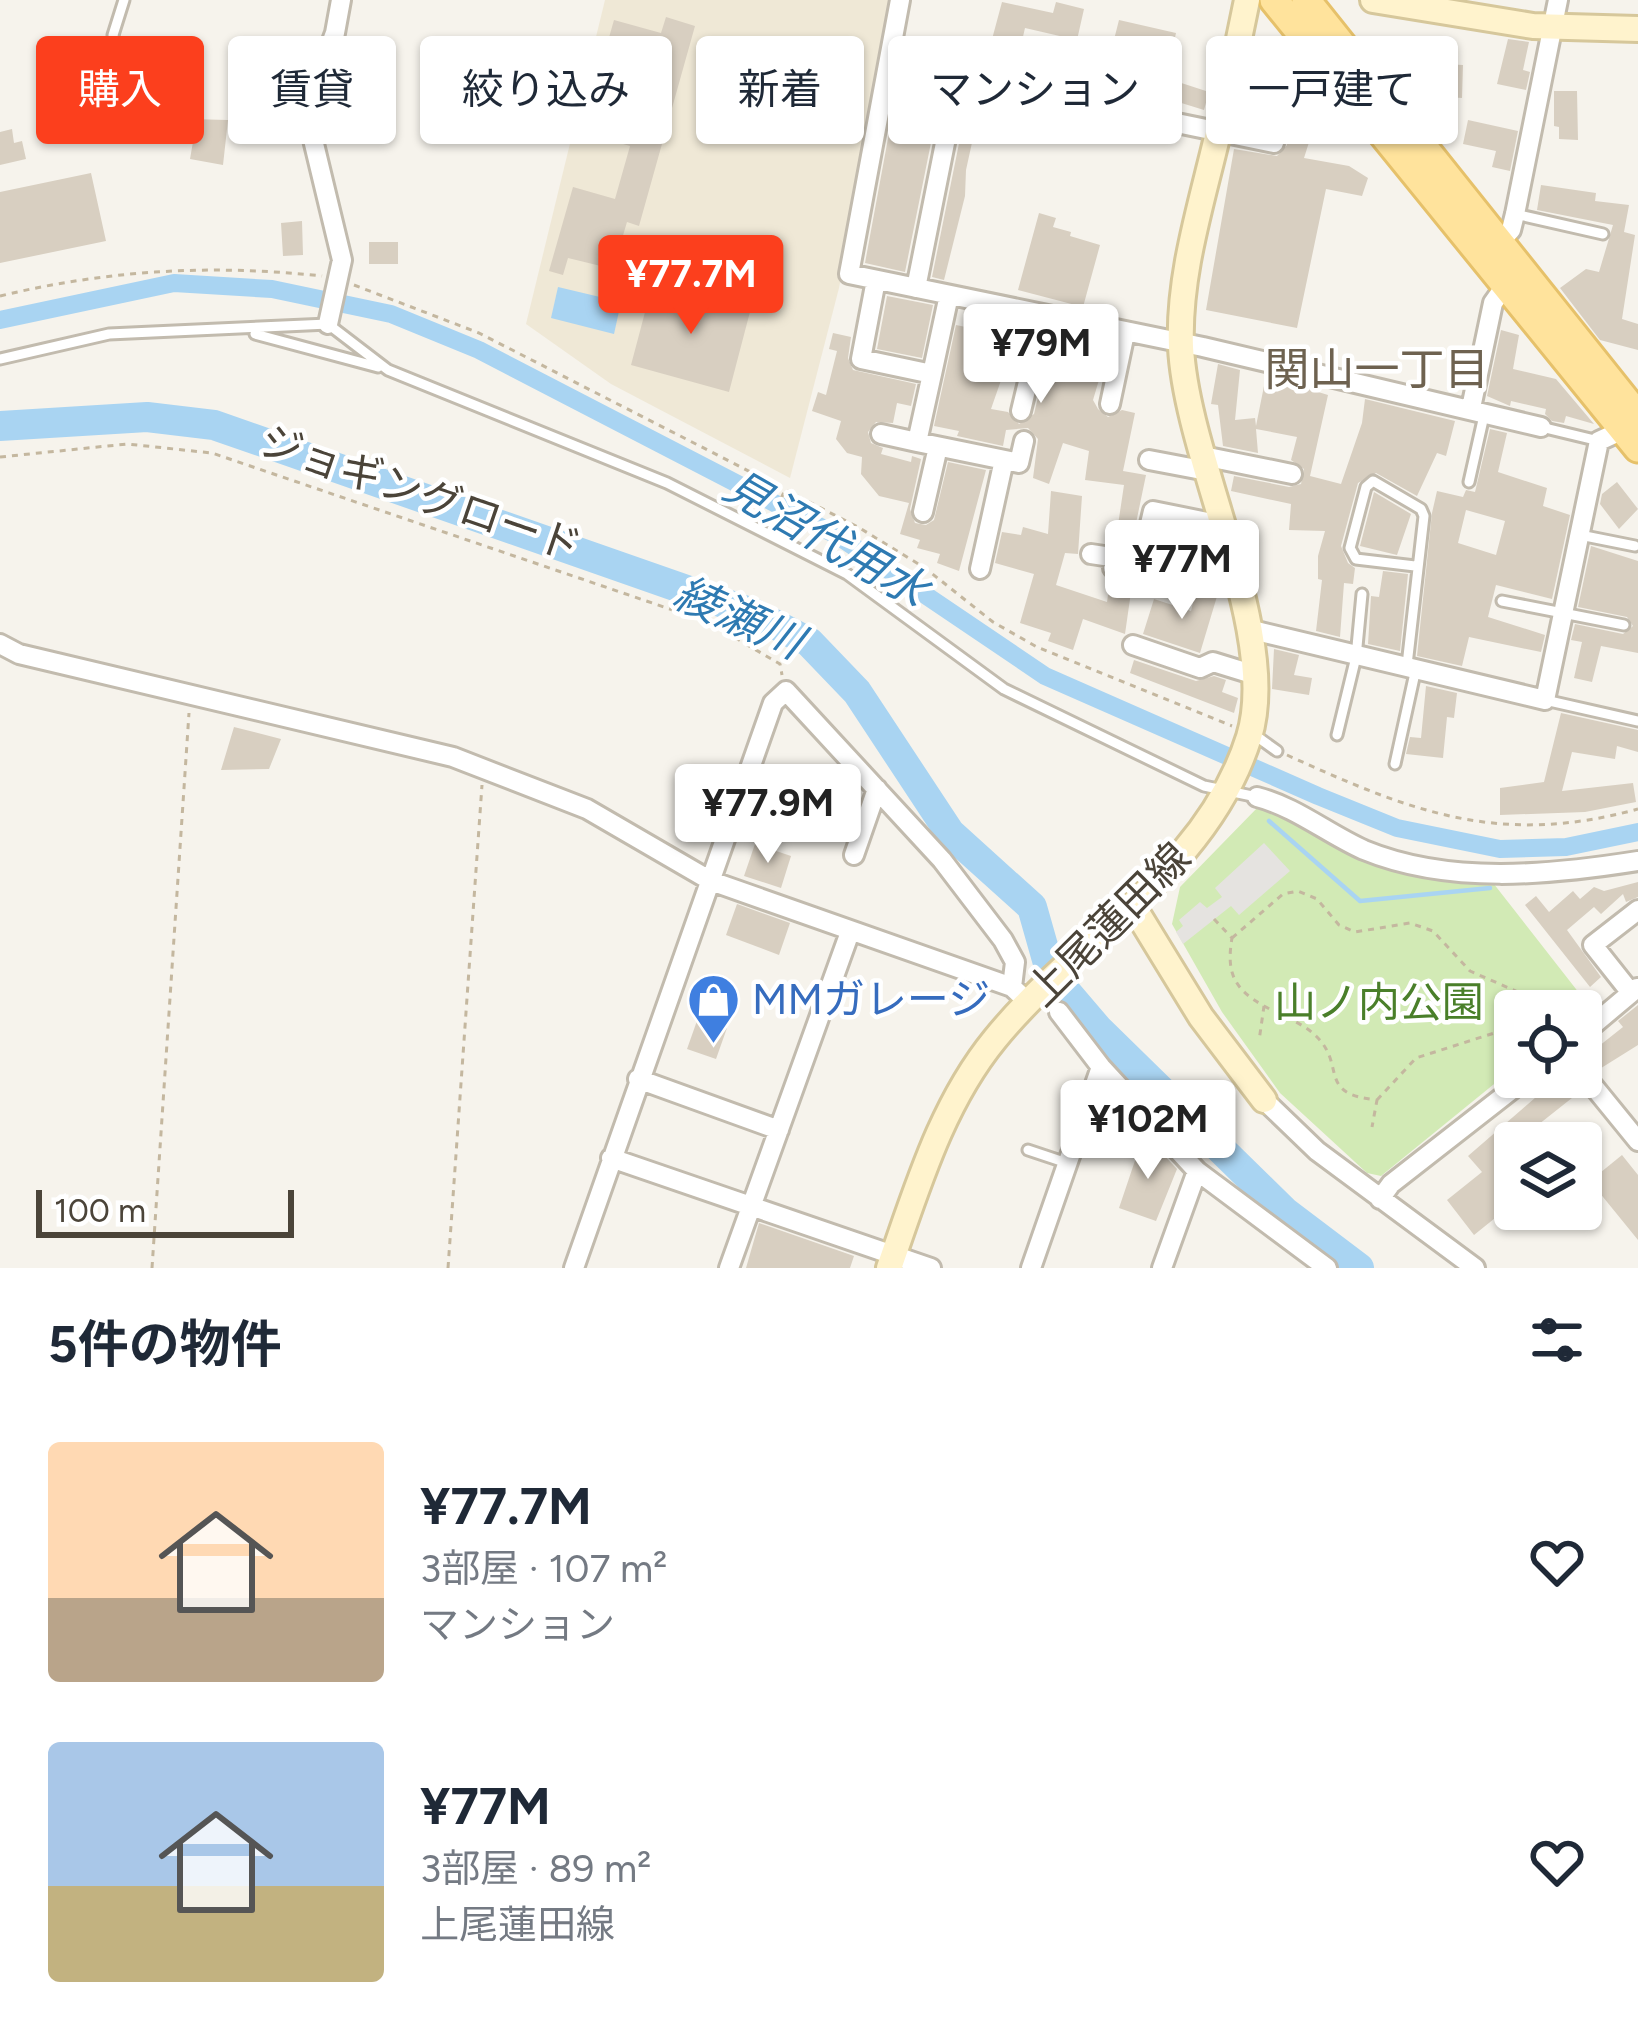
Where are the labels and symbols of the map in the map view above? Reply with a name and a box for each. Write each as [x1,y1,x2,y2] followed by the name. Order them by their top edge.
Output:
[593,235,789,337] pin: ¥77.7M
[970,304,1112,406] pin: ¥79M
[1264,342,1490,396] district label: 関山一丁目
[254,415,588,572] street label: ジョギングロード
[715,458,941,620] water label: 見沼代用水
[1111,520,1253,622] pin: ¥77M
[666,565,815,671] water label: 綾瀬川
[670,764,866,866] pin: ¥77.9M
[1016,832,1201,1017] street label: 上尾蓮田線
[685,971,741,1045] shop icon: MMガレージ
[752,974,990,1025] place label: MMガレージ
[1274,977,1484,1028] park label: 山ノ内公園
[1064,1080,1232,1182] pin: ¥102M
[36,1184,294,1237] scale bar

